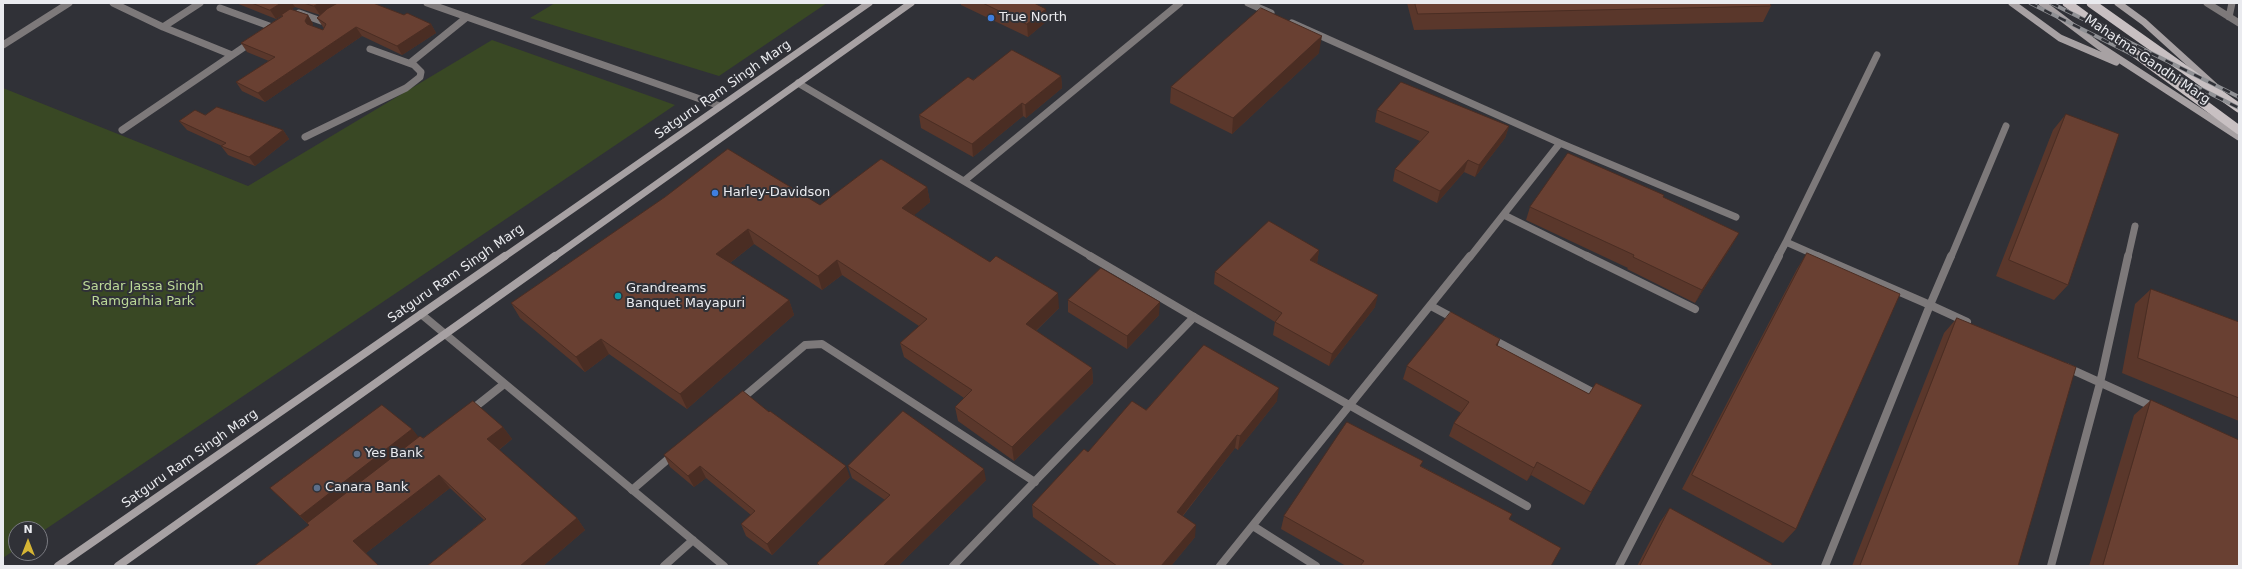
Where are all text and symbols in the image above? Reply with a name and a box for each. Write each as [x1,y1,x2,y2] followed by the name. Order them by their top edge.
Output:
[999,10,1067,26] place label: True North
[2081,12,2213,108] street label: Mahatma Gandhi Marg
[986,13,996,23] marker: True North
[652,37,794,143] street label: Satguru Ram Singh Marg
[723,185,830,201] place label: Harley-Davidson
[710,188,720,198] marker: Harley-Davidson
[385,221,527,327] street label: Satguru Ram Singh Marg
[82,279,204,310] park label: Sardar Jassa Singh Ramgarhia Park
[626,281,745,312] place label: Grandreams Banquet Mayapuri
[613,291,623,301] marker: Grandreams Banquet Mayapuri
[119,406,261,512] street label: Satguru Ram Singh Marg
[365,446,423,462] place label: Yes Bank
[352,449,362,459] marker: Yes Bank
[325,480,408,496] place label: Canara Bank
[312,483,322,493] marker: Canara Bank
[8,521,48,561] north arrow
[23,523,33,536] text: N

